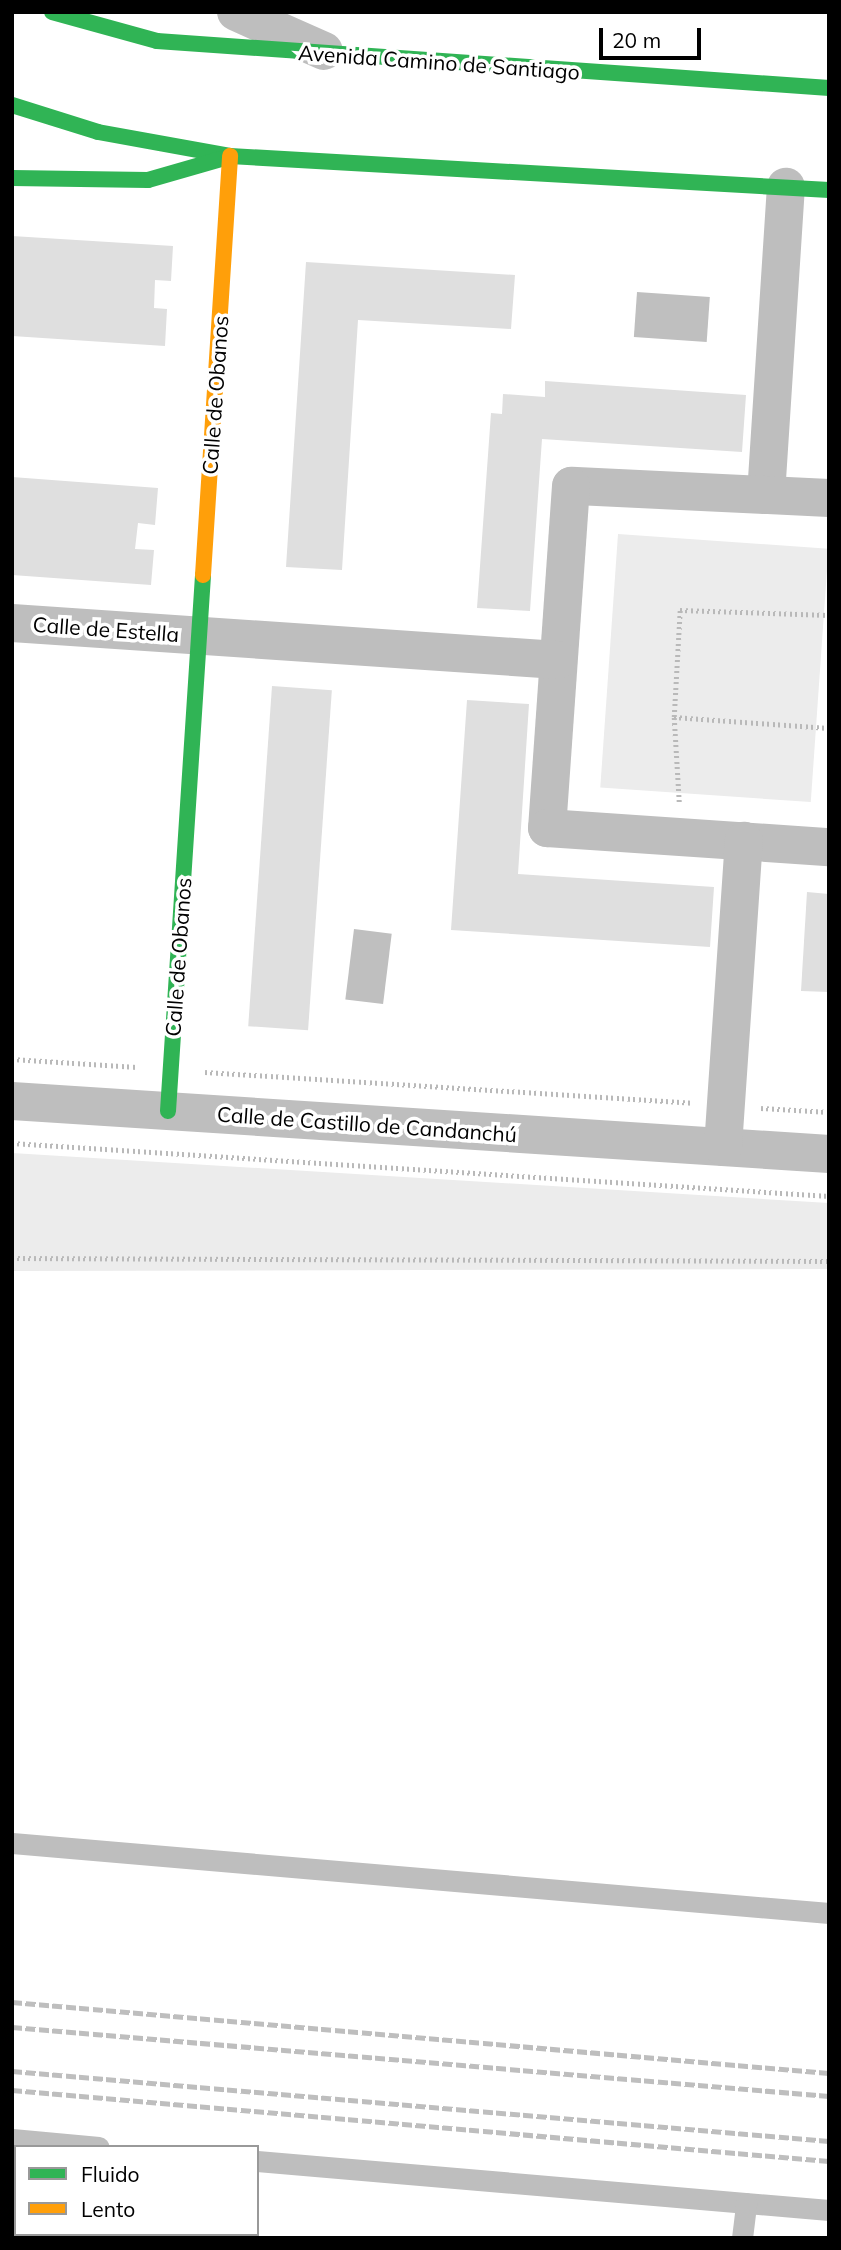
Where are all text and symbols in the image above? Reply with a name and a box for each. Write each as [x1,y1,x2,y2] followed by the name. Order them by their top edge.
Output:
[603,14,704,58] scale bar
[612,27,661,53] text: 20 m
[297,40,581,84] street label: Avenida Camino de Santiago
[197,315,233,475] street label: Calle de Obanos
[32,611,180,647] street label: Calle de Estella
[160,877,196,1037] street label: Calle de Obanos
[216,1101,518,1147] street label: Calle de Castillo de Candanchú
[14,2145,259,2236] legend
[81,2161,140,2187] text: Fluido
[81,2196,135,2222] text: Lento

